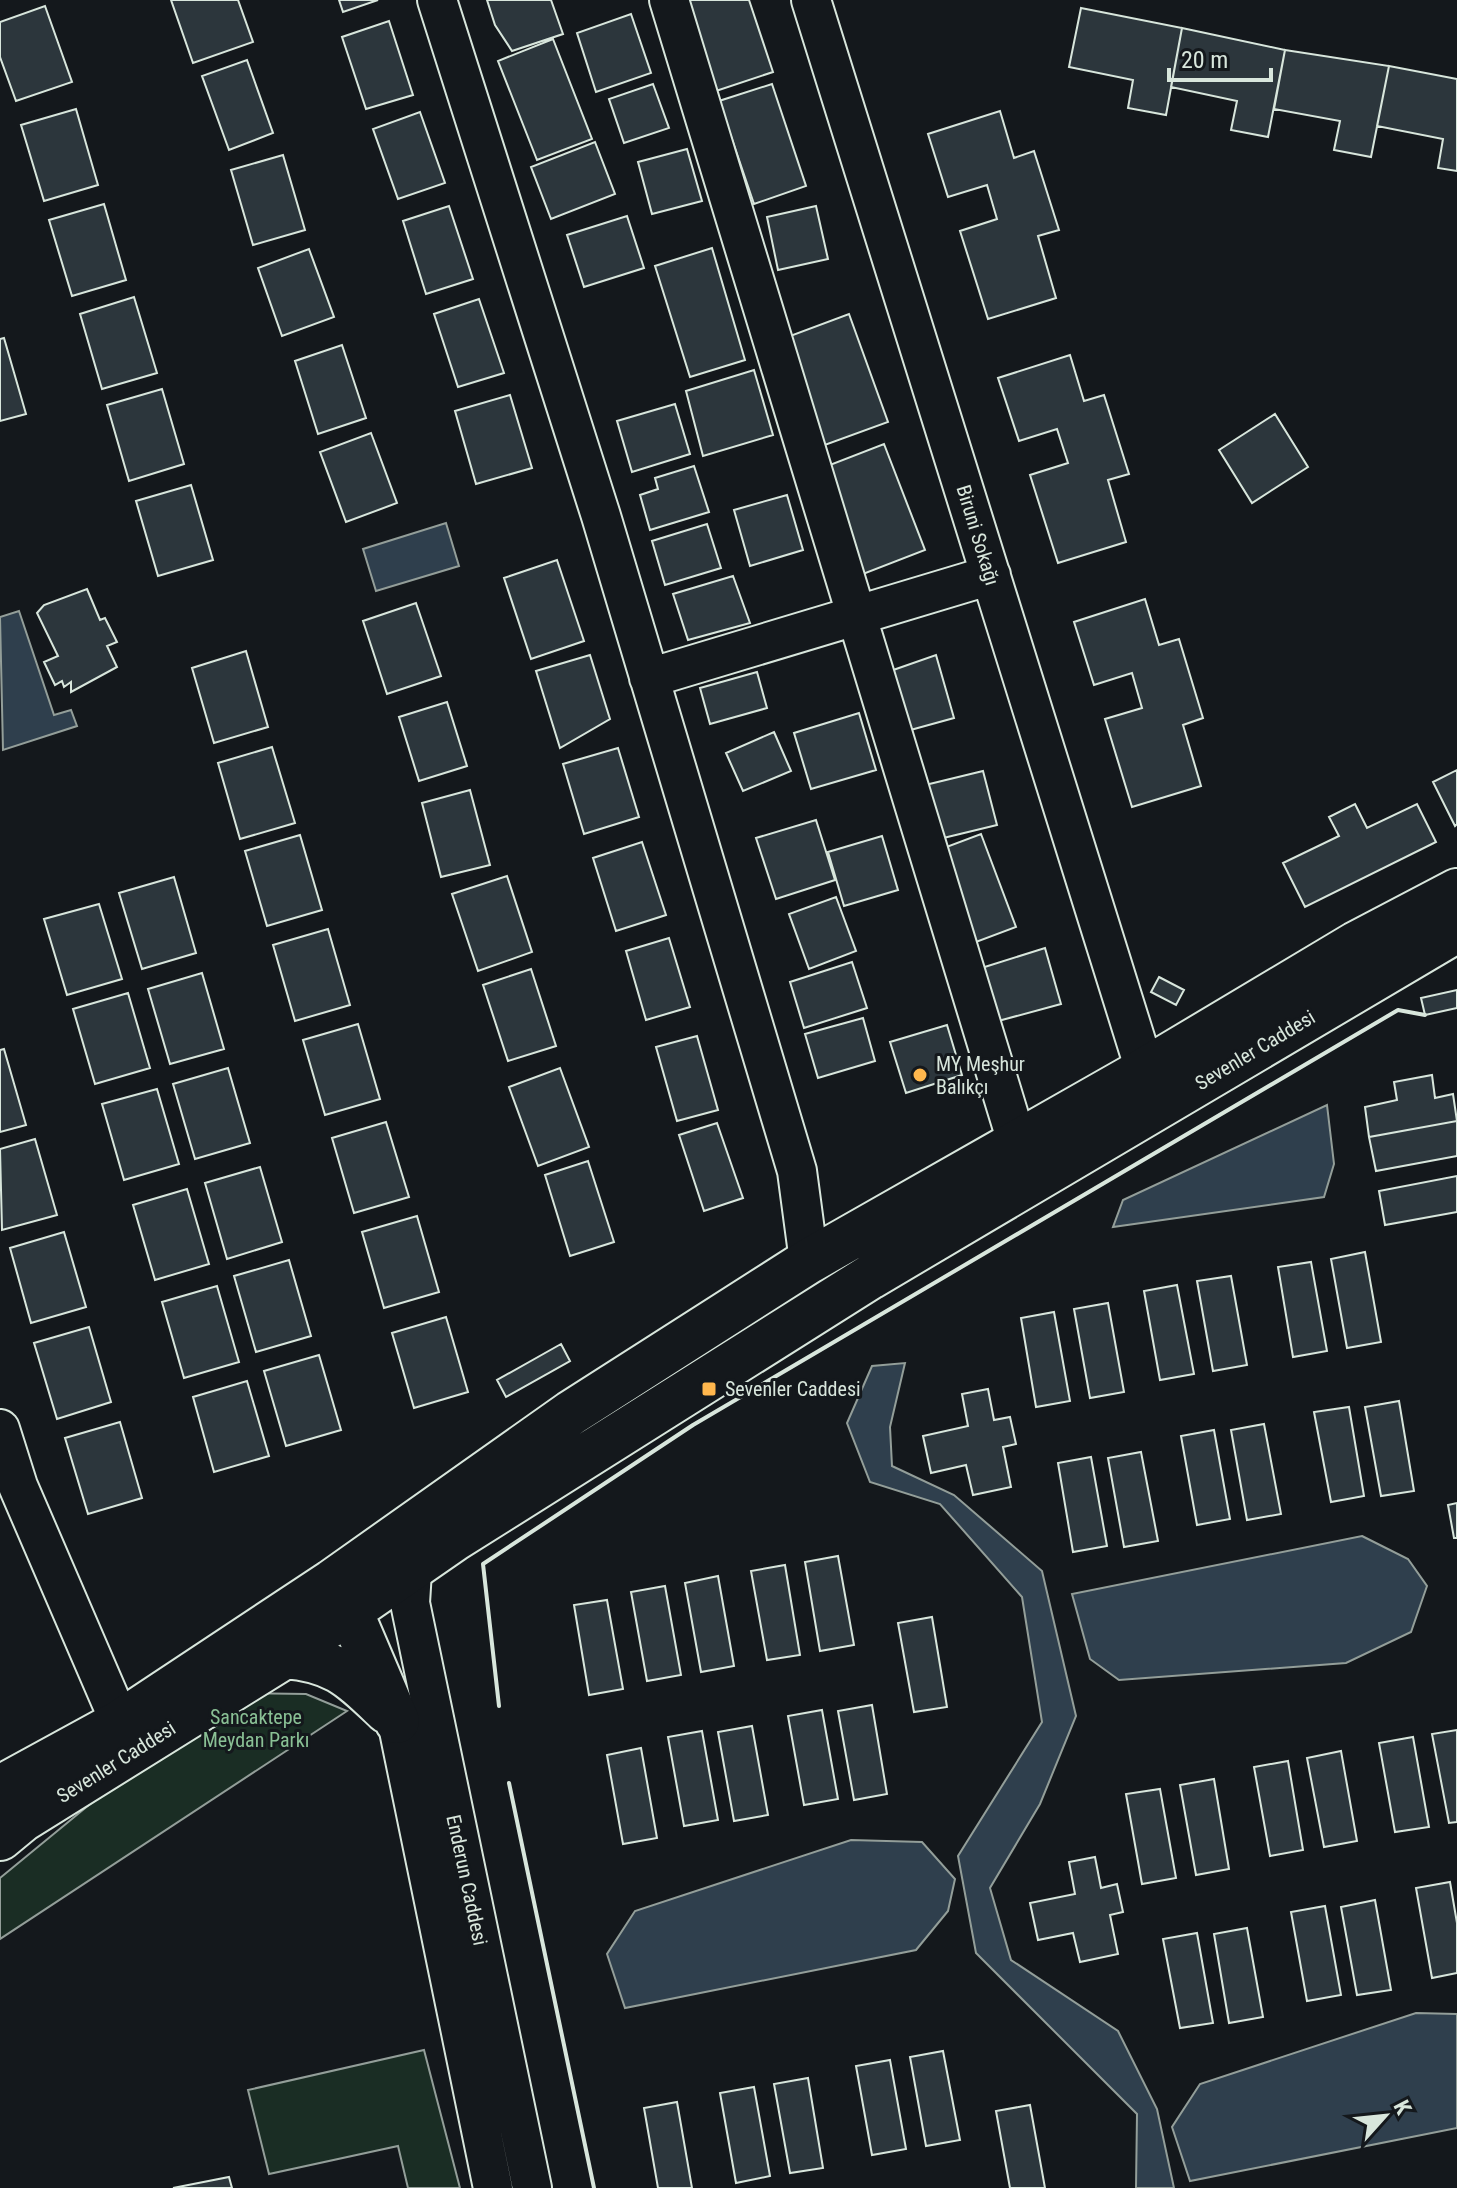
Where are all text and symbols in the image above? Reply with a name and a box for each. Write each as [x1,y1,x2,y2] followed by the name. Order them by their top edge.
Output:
[1169,32,1271,82] scale bar
[1181,46,1228,74] text: 20 m
[951,482,1005,588] street label: Biruni Sokağı
[1191,1005,1319,1095] street label: Sevenler Caddesi
[936,1052,1025,1099] place label: MY Meşhur Balıkçı
[911,1066,929,1084] marker: MY Meşhur Balıkçı
[725,1377,861,1401] place label: Sevenler Caddesi
[700,1380,718,1398] marker: Sevenler Caddesi
[203,1705,309,1752] park label: Sancaktepe Meydan Parkı
[52,1716,180,1808] street label: Sevenler Caddesi
[441,1813,493,1947] street label: Enderun Caddesi
[1345,2076,1425,2156] north arrow
[1388,2096,1417,2119] text: K

